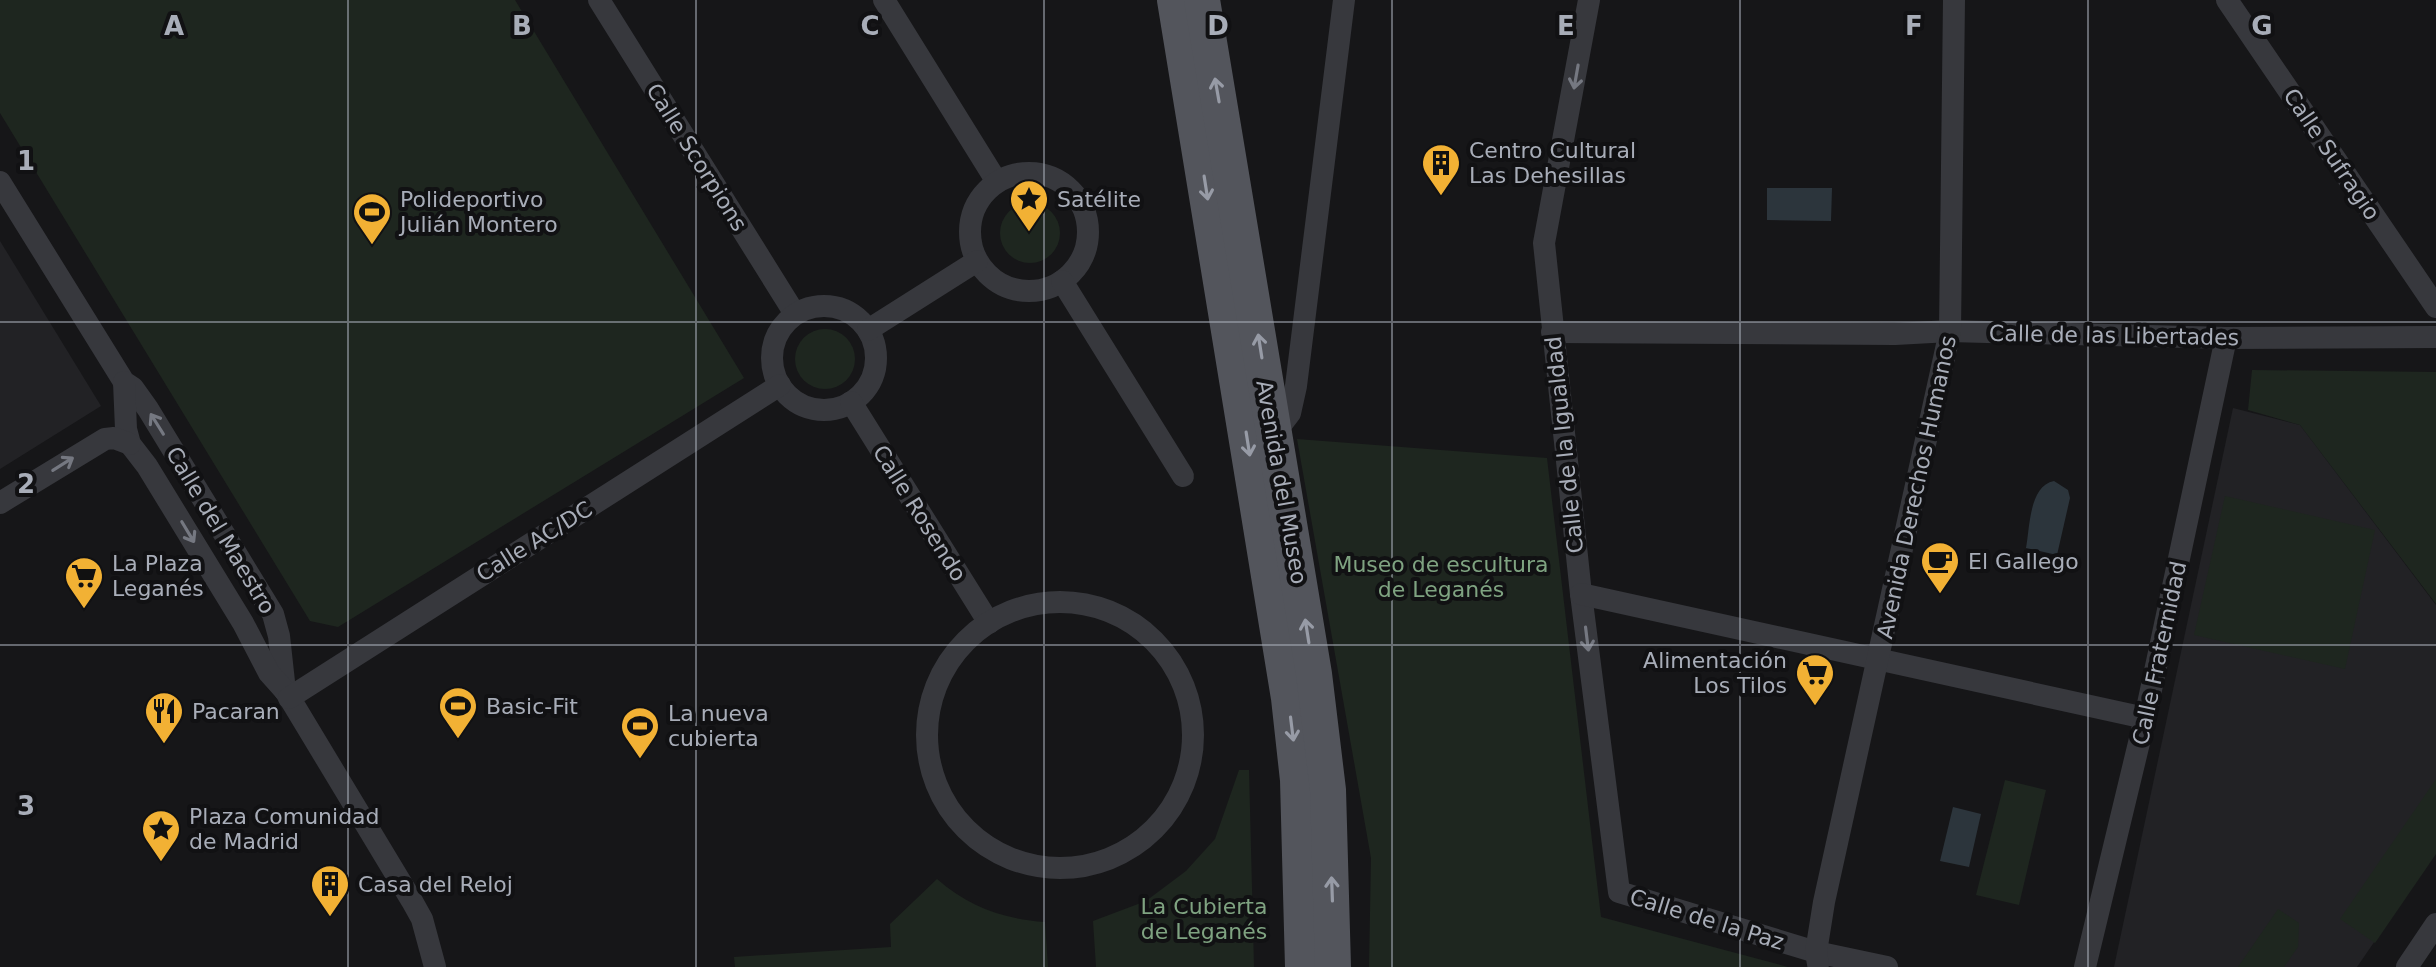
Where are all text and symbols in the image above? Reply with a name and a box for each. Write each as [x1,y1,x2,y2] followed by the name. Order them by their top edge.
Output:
[164,11,184,41] text: A
[512,11,532,41] text: B
[860,11,880,41] text: C
[1207,11,1229,41] text: D
[1557,11,1575,41] text: E
[1905,11,1923,41] text: F
[2251,11,2273,41] text: G
[1567,64,1582,89] one-way arrow
[1209,78,1224,103] one-way arrow
[641,79,752,236] street label: Calle Scorpions
[2278,84,2385,225] street label: Calle Sufragio
[1469,138,1636,188] place label: Centro Cultural Las Dehesillas
[1420,142,1462,197] building icon: Centro Cultural Las Dehesillas
[17,146,35,176] text: 1
[1199,174,1214,200] one-way arrow
[1008,178,1050,233] place icon: Satélite
[398,187,558,237] place label: Polideportivo Julián Montero
[1057,187,1141,212] place label: Satélite
[351,191,393,246] sports icon: Polideportivo Julián Montero
[1989,321,2239,350] street label: Calle de las Libertades
[1872,333,1961,641] street label: Avenida Derechos Humanos
[1251,334,1266,360] one-way arrow
[1541,335,1588,555] street label: Calle de la Igualdad
[1251,378,1312,586] street label: Avenida del Museo
[149,414,166,436] one-way arrow
[1241,431,1256,456] one-way arrow
[868,441,971,586] street label: Calle Rosendo
[161,442,280,618] street label: Calle del Maestro
[52,455,74,472] one-way arrow
[17,469,35,499] text: 2
[472,496,597,587] street label: Calle AC/DC
[180,520,196,543] one-way arrow
[1919,540,1961,595] cafe icon: El Gallego
[1968,549,2079,574] place label: El Gallego
[112,551,204,601] place label: La Plaza Leganés
[1333,552,1549,602] park label: Museo de escultura de Leganés
[63,555,105,610] supermarket icon: La Plaza Leganés
[2128,559,2191,747] street label: Calle Fraternidad
[1299,618,1314,644] one-way arrow
[1579,626,1594,652] one-way arrow
[1643,648,1787,698] place label: Alimentación Los Tilos
[1794,652,1836,707] supermarket icon: Alimentación Los Tilos
[437,685,479,740] sports icon: Basic-Fit
[143,690,185,745] restaurant icon: Pacaran
[486,694,578,719] place label: Basic-Fit
[192,699,280,724] place label: Pacaran
[668,701,769,751] place label: La nueva cubierta
[619,705,661,760] sports icon: La nueva cubierta
[1285,716,1300,741] one-way arrow
[17,791,35,821] text: 3
[189,804,380,854] place label: Plaza Comunidad de Madrid
[140,808,182,863] place icon: Plaza Comunidad de Madrid
[309,863,351,918] building icon: Casa del Reloj
[358,872,513,897] place label: Casa del Reloj
[1324,876,1339,903] one-way arrow
[1627,884,1787,955] street label: Calle de la Paz
[1141,894,1267,944] park label: La Cubierta de Leganés

